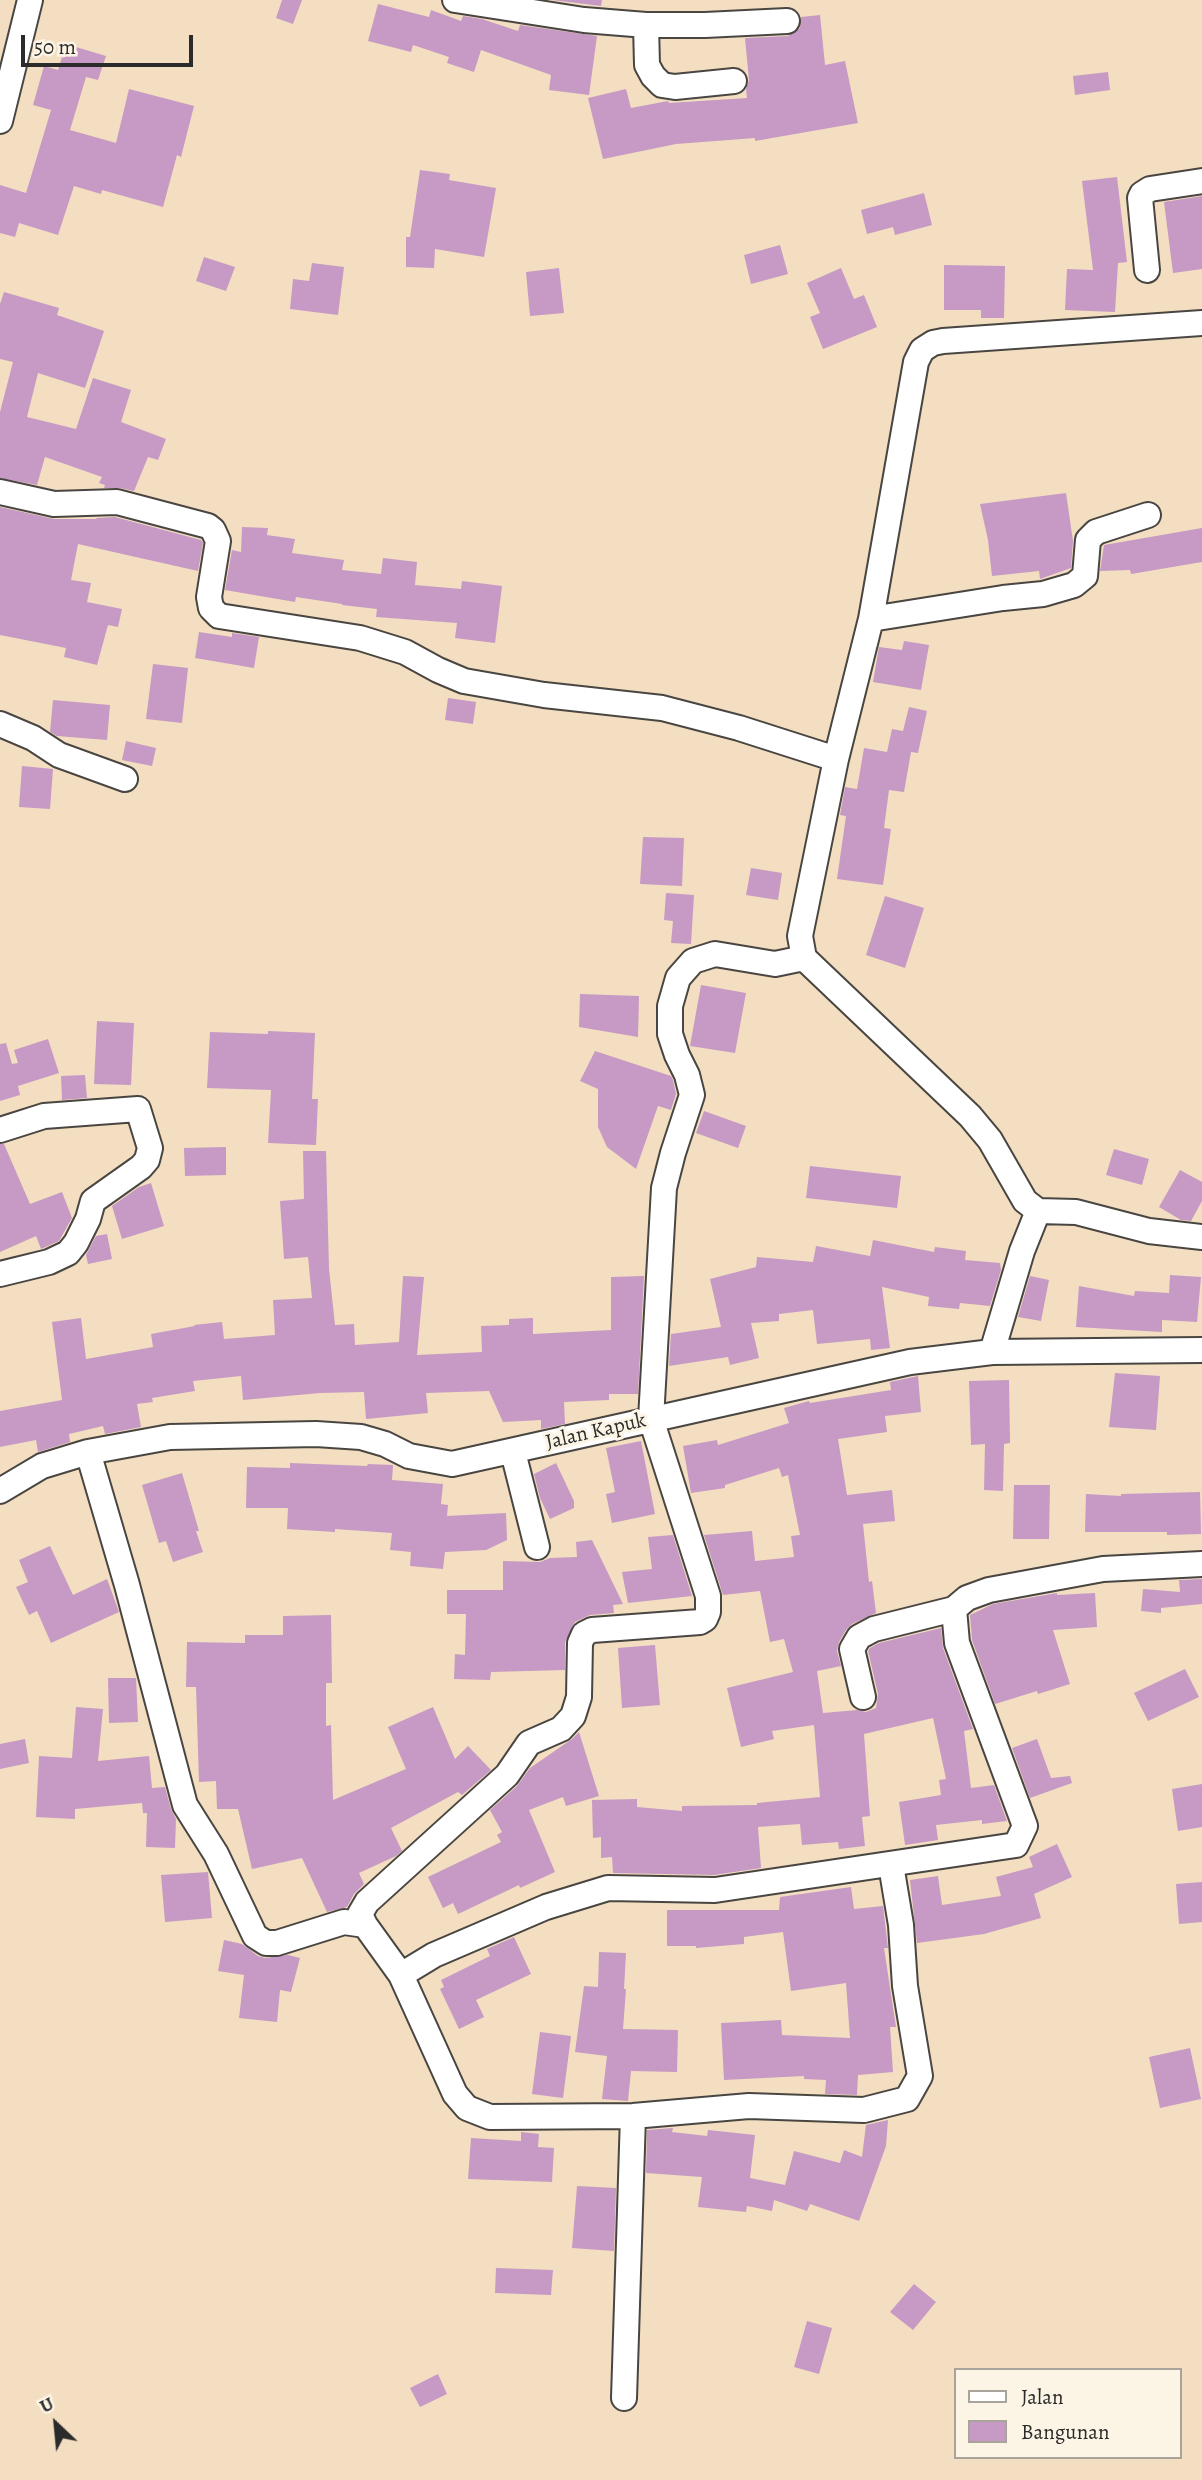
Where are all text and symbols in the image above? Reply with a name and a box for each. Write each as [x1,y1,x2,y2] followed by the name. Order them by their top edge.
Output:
[24,21,196,65] scale bar
[34,33,76,61] text: 50 m
[543,1408,649,1456] street label: Jalan Kapuk
[954,2368,1181,2459] legend
[1021,2383,1063,2411] text: Jalan
[21,2389,91,2459] north arrow
[35,2391,58,2420] text: U
[1021,2418,1110,2446] text: Bangunan

